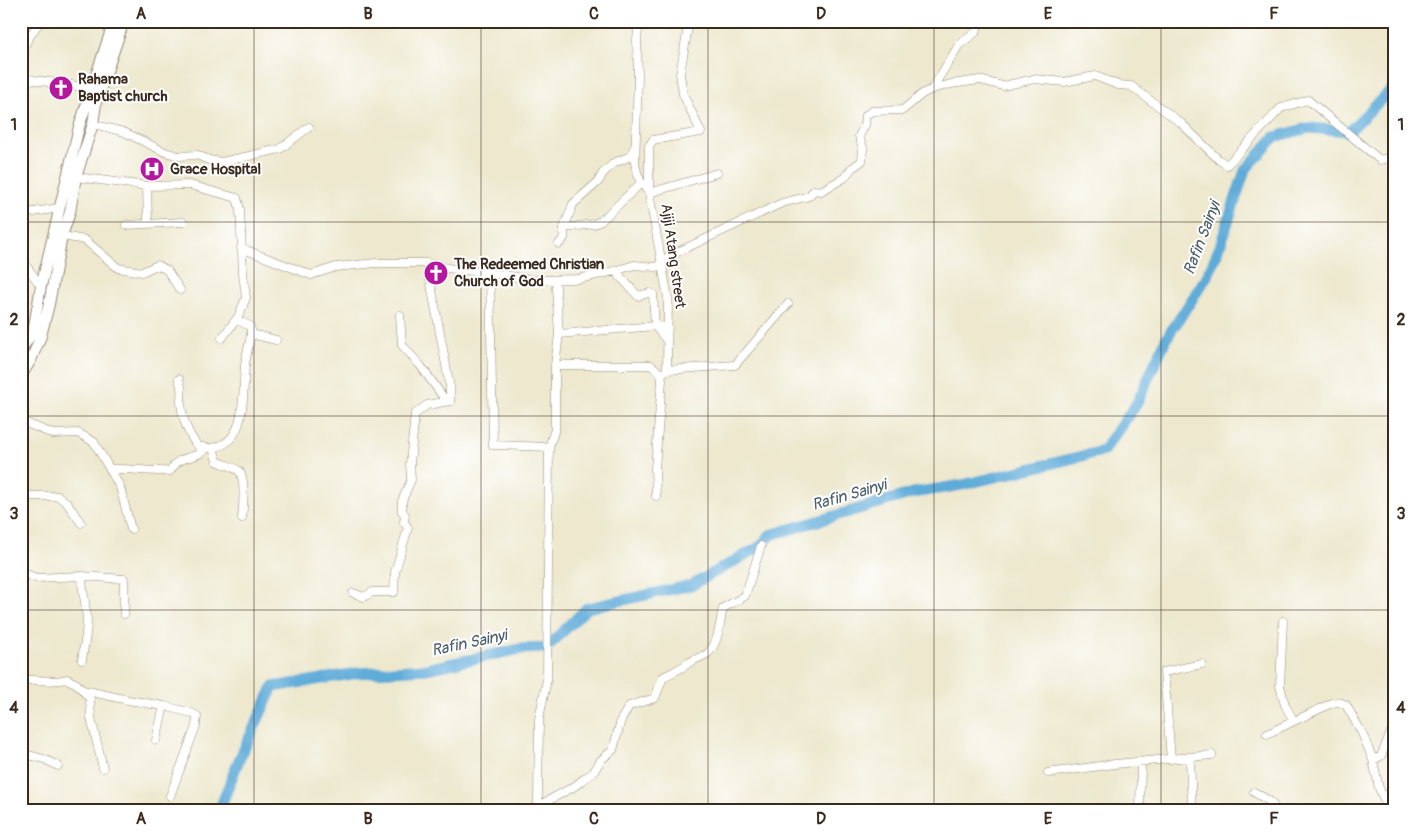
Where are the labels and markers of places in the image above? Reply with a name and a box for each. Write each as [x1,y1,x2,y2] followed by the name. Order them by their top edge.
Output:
[78,70,167,106] place label: Rahama Baptist church
[48,75,74,101] church icon: Rahama Baptist church
[139,156,165,182] hospital icon: Grace Hospital
[170,160,261,179] place label: Grace Hospital
[453,255,605,291] place label: The Redeemed Christian Church of God
[423,260,449,286] church icon: The Redeemed Christian Church of God

